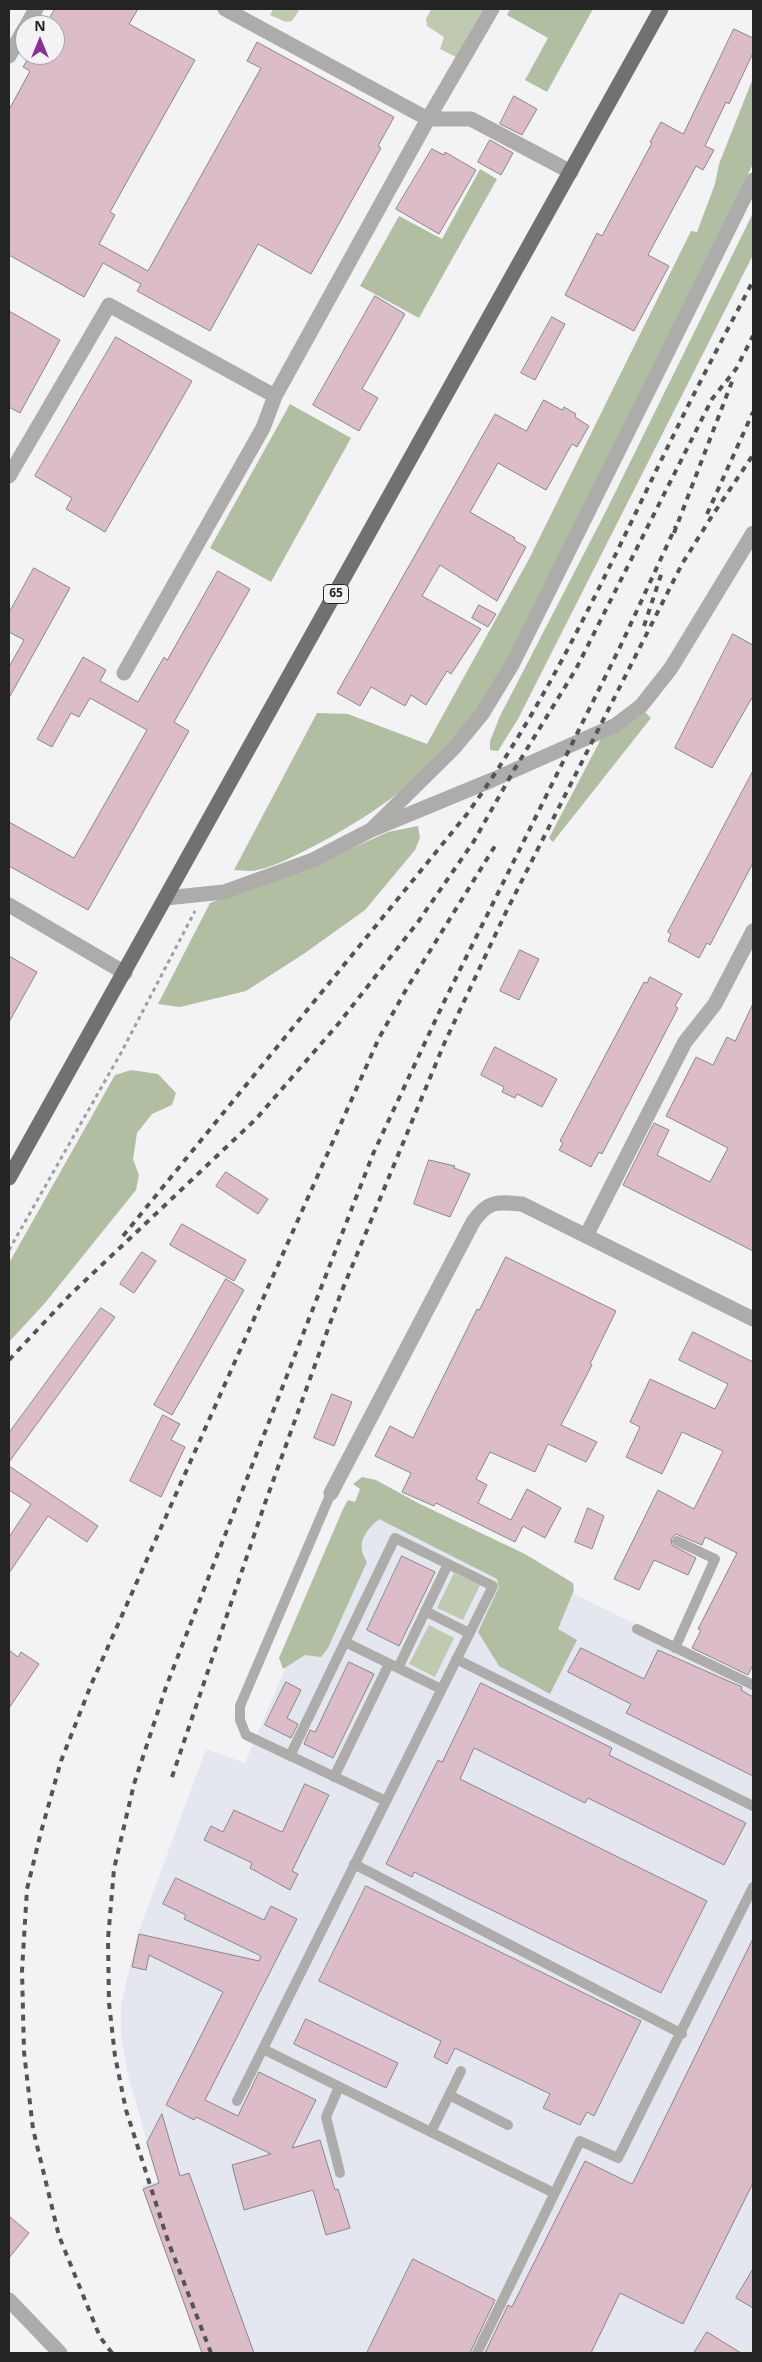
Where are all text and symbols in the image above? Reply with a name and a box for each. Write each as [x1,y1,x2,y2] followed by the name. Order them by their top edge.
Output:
[15,15,65,65] north arrow
[34,16,46,35] text: N
[324,584,348,604] road number: 65

